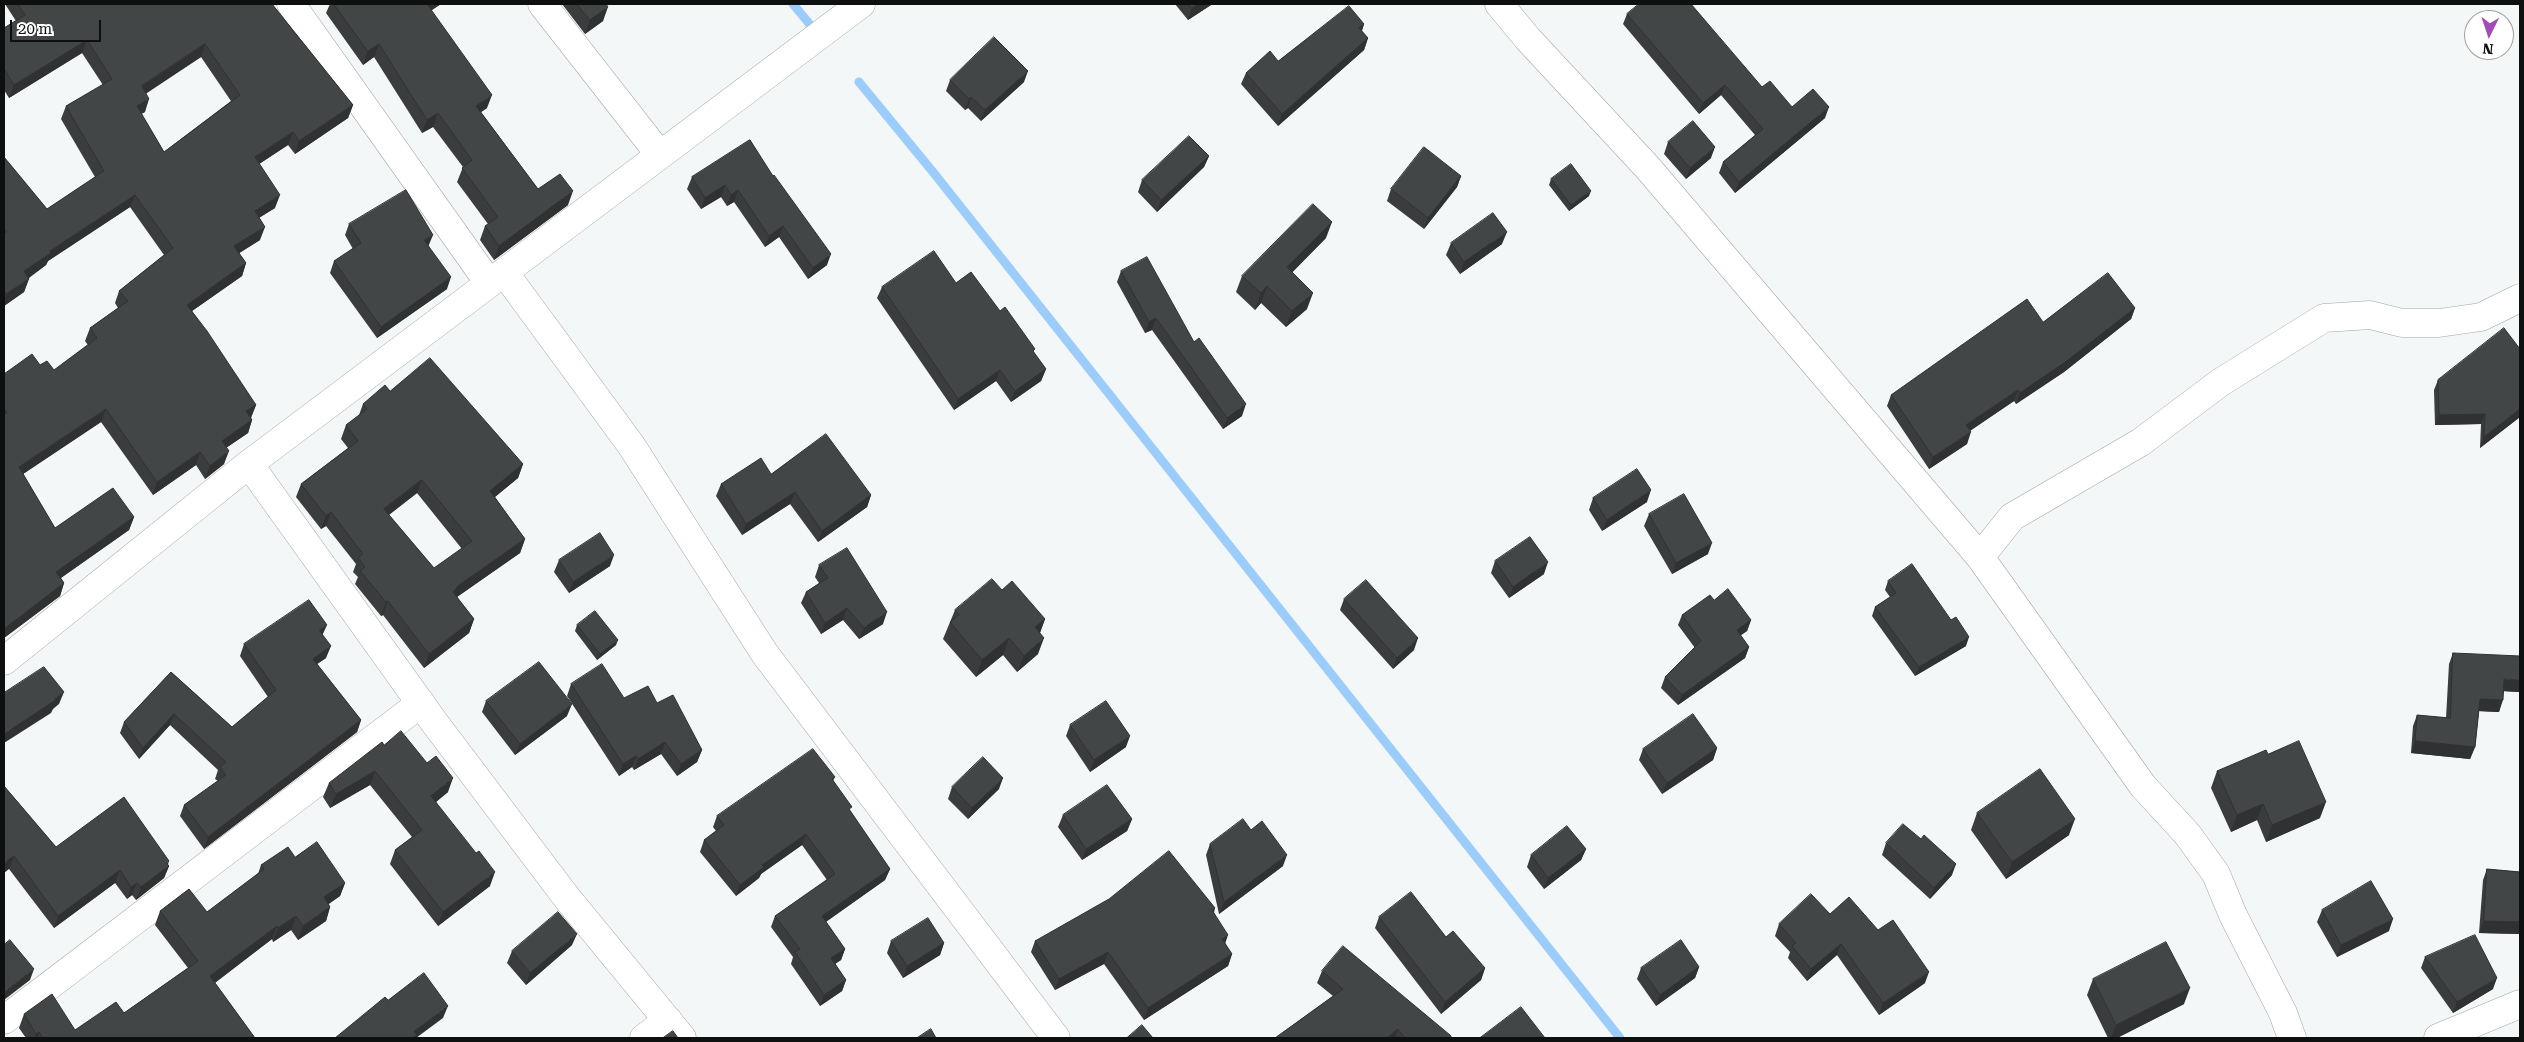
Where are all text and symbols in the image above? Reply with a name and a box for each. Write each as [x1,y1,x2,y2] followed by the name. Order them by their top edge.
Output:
[12,10,104,42] scale bar
[2464,10,2514,60] north arrow
[18,20,52,38] text: 20 m
[2482,41,2494,57] text: N

